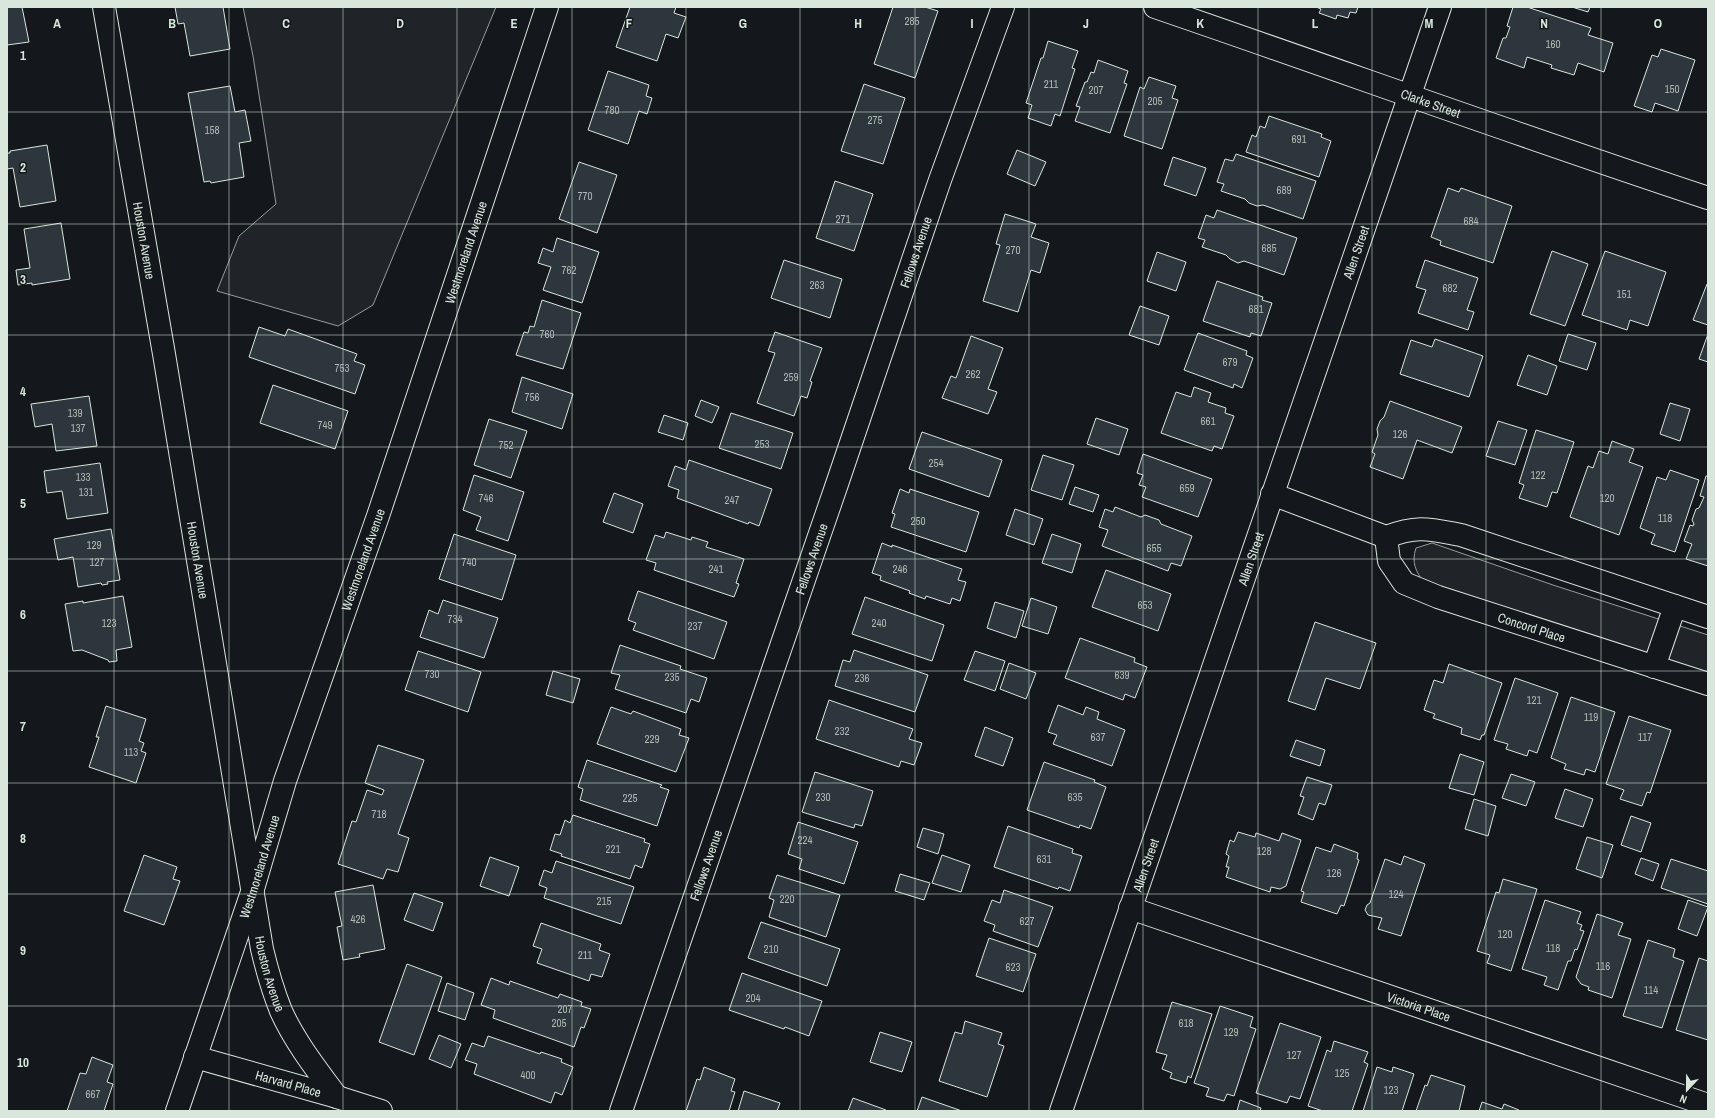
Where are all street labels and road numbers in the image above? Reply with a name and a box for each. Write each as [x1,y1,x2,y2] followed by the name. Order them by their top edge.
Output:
[1398,85,1463,122] street label: Clarke Street
[441,199,491,306] street label: Westmoreland Avenue
[129,201,159,281] street label: Houston Avenue
[896,214,936,290] street label: Fellows Avenue
[1339,223,1373,282] street label: Allen Street
[337,506,389,613] street label: Westmoreland Avenue
[183,520,212,600] street label: Houston Avenue
[792,521,832,597] street label: Fellows Avenue
[1234,530,1268,589] street label: Allen Street
[1496,609,1568,647] street label: Concord Place
[236,813,283,920] street label: Westmoreland Avenue
[686,827,726,903] street label: Fellows Avenue
[1129,836,1163,895] street label: Allen Street
[251,935,288,1014] street label: Houston Avenue
[1384,988,1453,1026] street label: Victoria Place
[253,1066,323,1101] street label: Harvard Place

